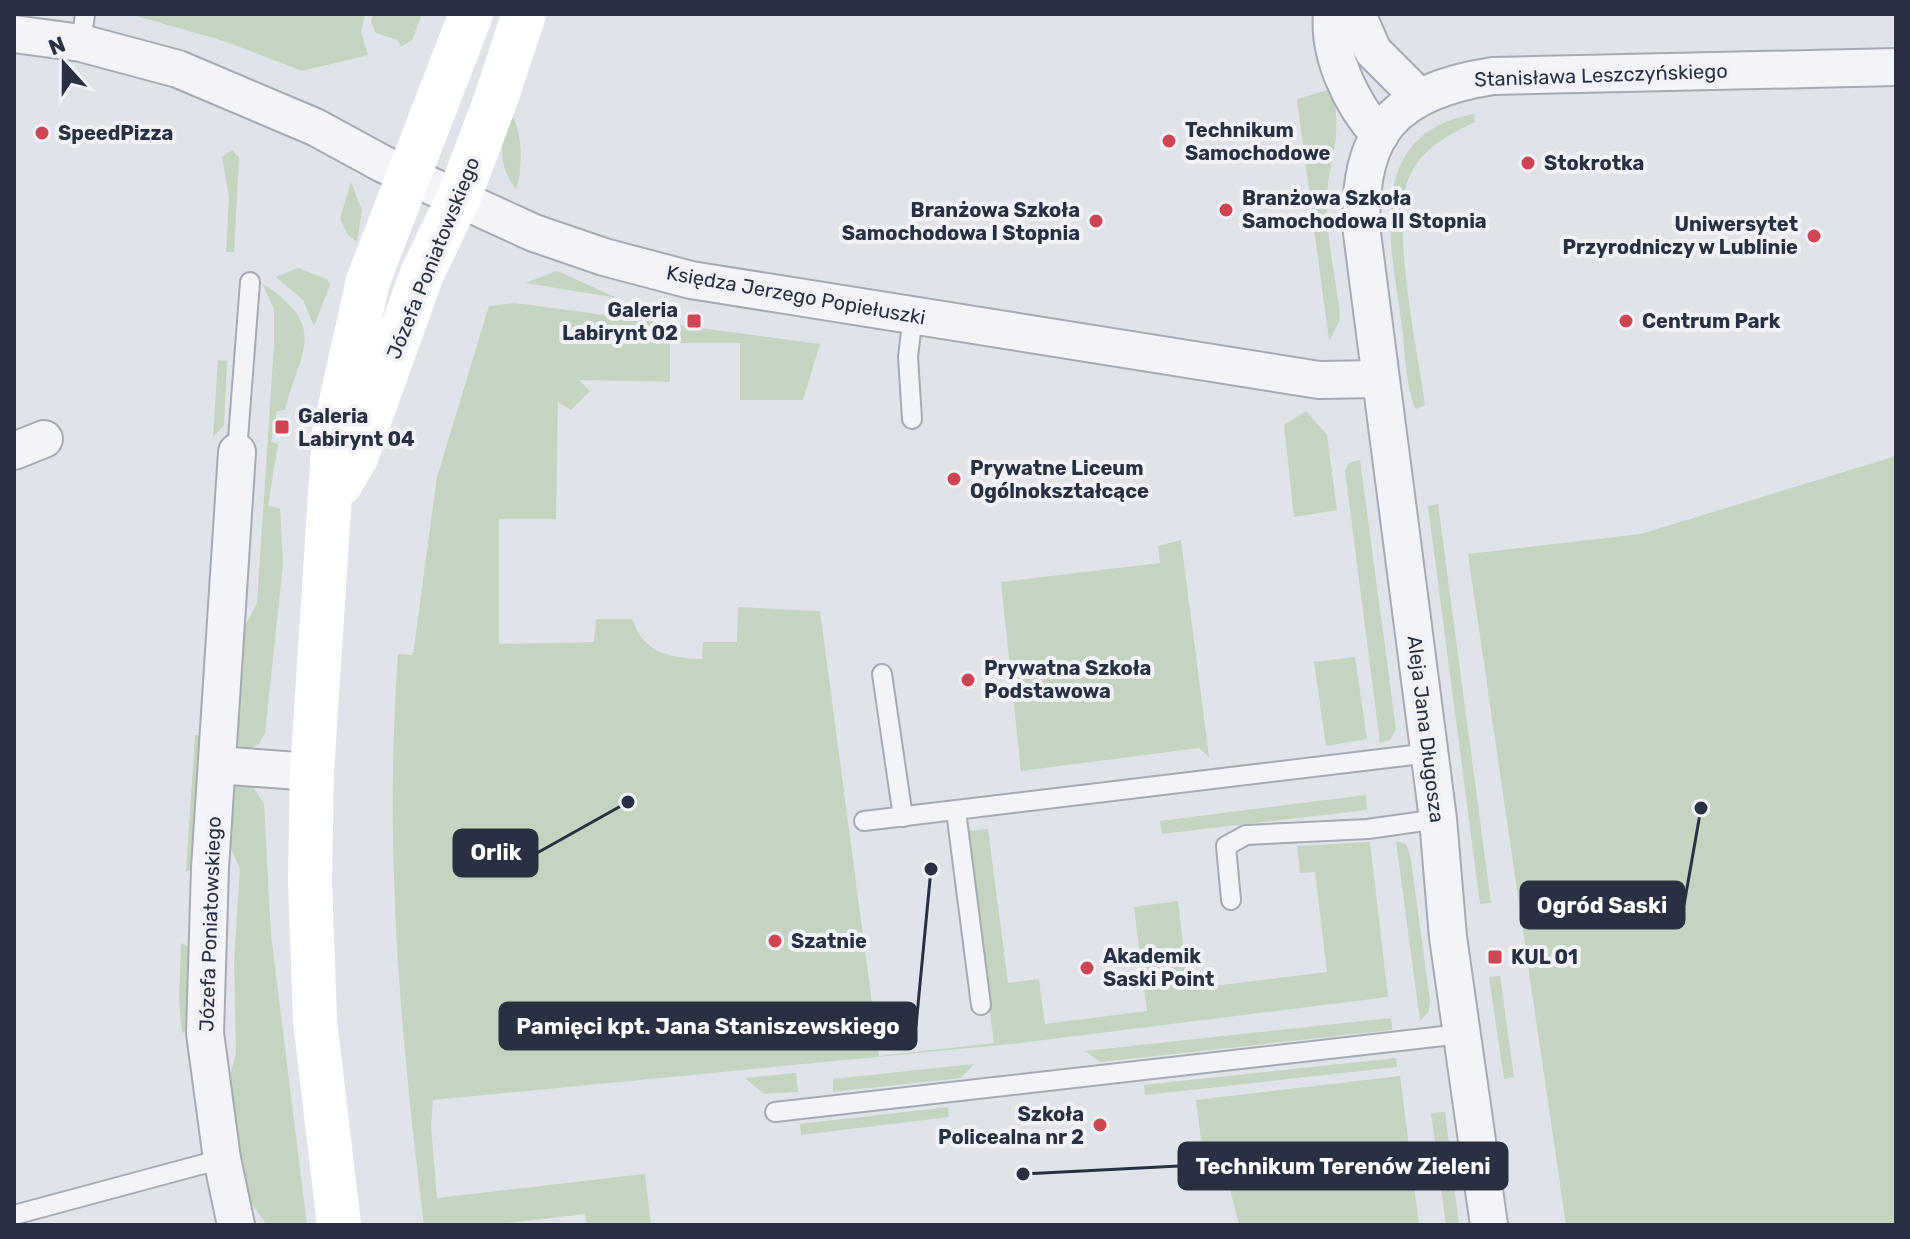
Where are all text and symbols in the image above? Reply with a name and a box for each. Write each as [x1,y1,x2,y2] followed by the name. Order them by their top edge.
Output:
[24,24,104,104] north arrow
[45,30,69,61] text: N
[1474,59,1728,91] street label: Stanisława Leszczyńskiego
[1185,118,1331,165] place label: Technikum Samochodowe
[58,121,173,145] place label: SpeedPizza
[33,124,51,142] marker: SpeedPizza
[1160,132,1178,150] marker: Technikum Samochodowe
[1544,151,1644,175] place label: Stokrotka
[381,154,485,362] street label: Józefa Poniatowskiego
[1519,154,1537,172] marker: Stokrotka
[1242,186,1487,233] place label: Branżowa Szkoła Samochodowa II Stopnia
[842,198,1080,245] place label: Branżowa Szkoła Samochodowa I Stopnia
[1217,201,1235,219] marker: Branżowa Szkoła Samochodowa II Stopnia
[1087,212,1105,230] marker: Branżowa Szkoła Samochodowa I Stopnia
[1562,212,1798,259] place label: Uniwersytet Przyrodniczy w Lublinie
[1805,227,1823,245] marker: Uniwersytet Przyrodniczy w Lublinie
[665,260,927,330] street label: Księdza Jerzego Popiełuszki
[562,298,678,345] place label: Galeria Labirynt 02
[1642,309,1781,333] place label: Centrum Park
[685,312,703,330] marker: Galeria Labirynt 02
[1617,312,1635,330] marker: Centrum Park
[298,404,415,451] place label: Galeria Labirynt 04
[273,418,291,436] marker: Galeria Labirynt 04
[970,456,1149,503] place label: Prywatne Liceum Ogólnokształcące
[945,470,963,488] marker: Prywatne Liceum Ogólnokształcące
[1403,634,1449,824] street label: Aleja Jana Długosza
[984,656,1151,703] place label: Prywatna Szkoła Podstawowa
[959,671,977,689] marker: Prywatna Szkoła Podstawowa
[194,816,226,1032] street label: Józefa Poniatowskiego
[454,830,537,876] callout: Orlik
[470,839,522,866] text: Orlik
[1521,882,1684,928] callout: Ogród Saski
[1537,892,1667,919] text: Ogród Saski
[791,929,867,953] place label: Szatnie
[766,932,784,950] marker: Szatnie
[1103,944,1214,991] place label: Akademik Saski Point
[1511,945,1578,969] place label: KUL 01
[1486,948,1504,966] marker: KUL 01
[1078,959,1096,977] marker: Akademik Saski Point
[500,1003,916,1049] callout: Pamięci kpt. Jana Staniszewskiego
[516,1013,900,1040] text: Pamięci kpt. Jana Staniszewskiego
[938,1102,1084,1149] place label: Szkoła Policealna nr 2
[1091,1116,1109,1134] marker: Szkoła Policealna nr 2
[1179,1143,1507,1189] callout: Technikum Terenów Zieleni
[1195,1153,1491,1180] text: Technikum Terenów Zieleni

